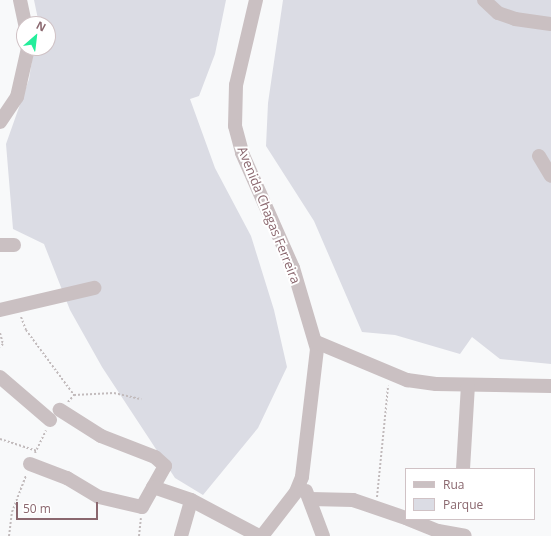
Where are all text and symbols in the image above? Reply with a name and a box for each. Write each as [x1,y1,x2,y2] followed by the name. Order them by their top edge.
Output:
[16,16,56,56] north arrow
[34,17,49,35] text: N
[234,144,304,286] street label: Avenida Chagas Ferreira
[405,468,535,520] legend
[443,476,464,493] text: Rua
[18,494,100,520] scale bar
[443,496,483,513] text: Parque
[23,500,51,517] text: 50 m

